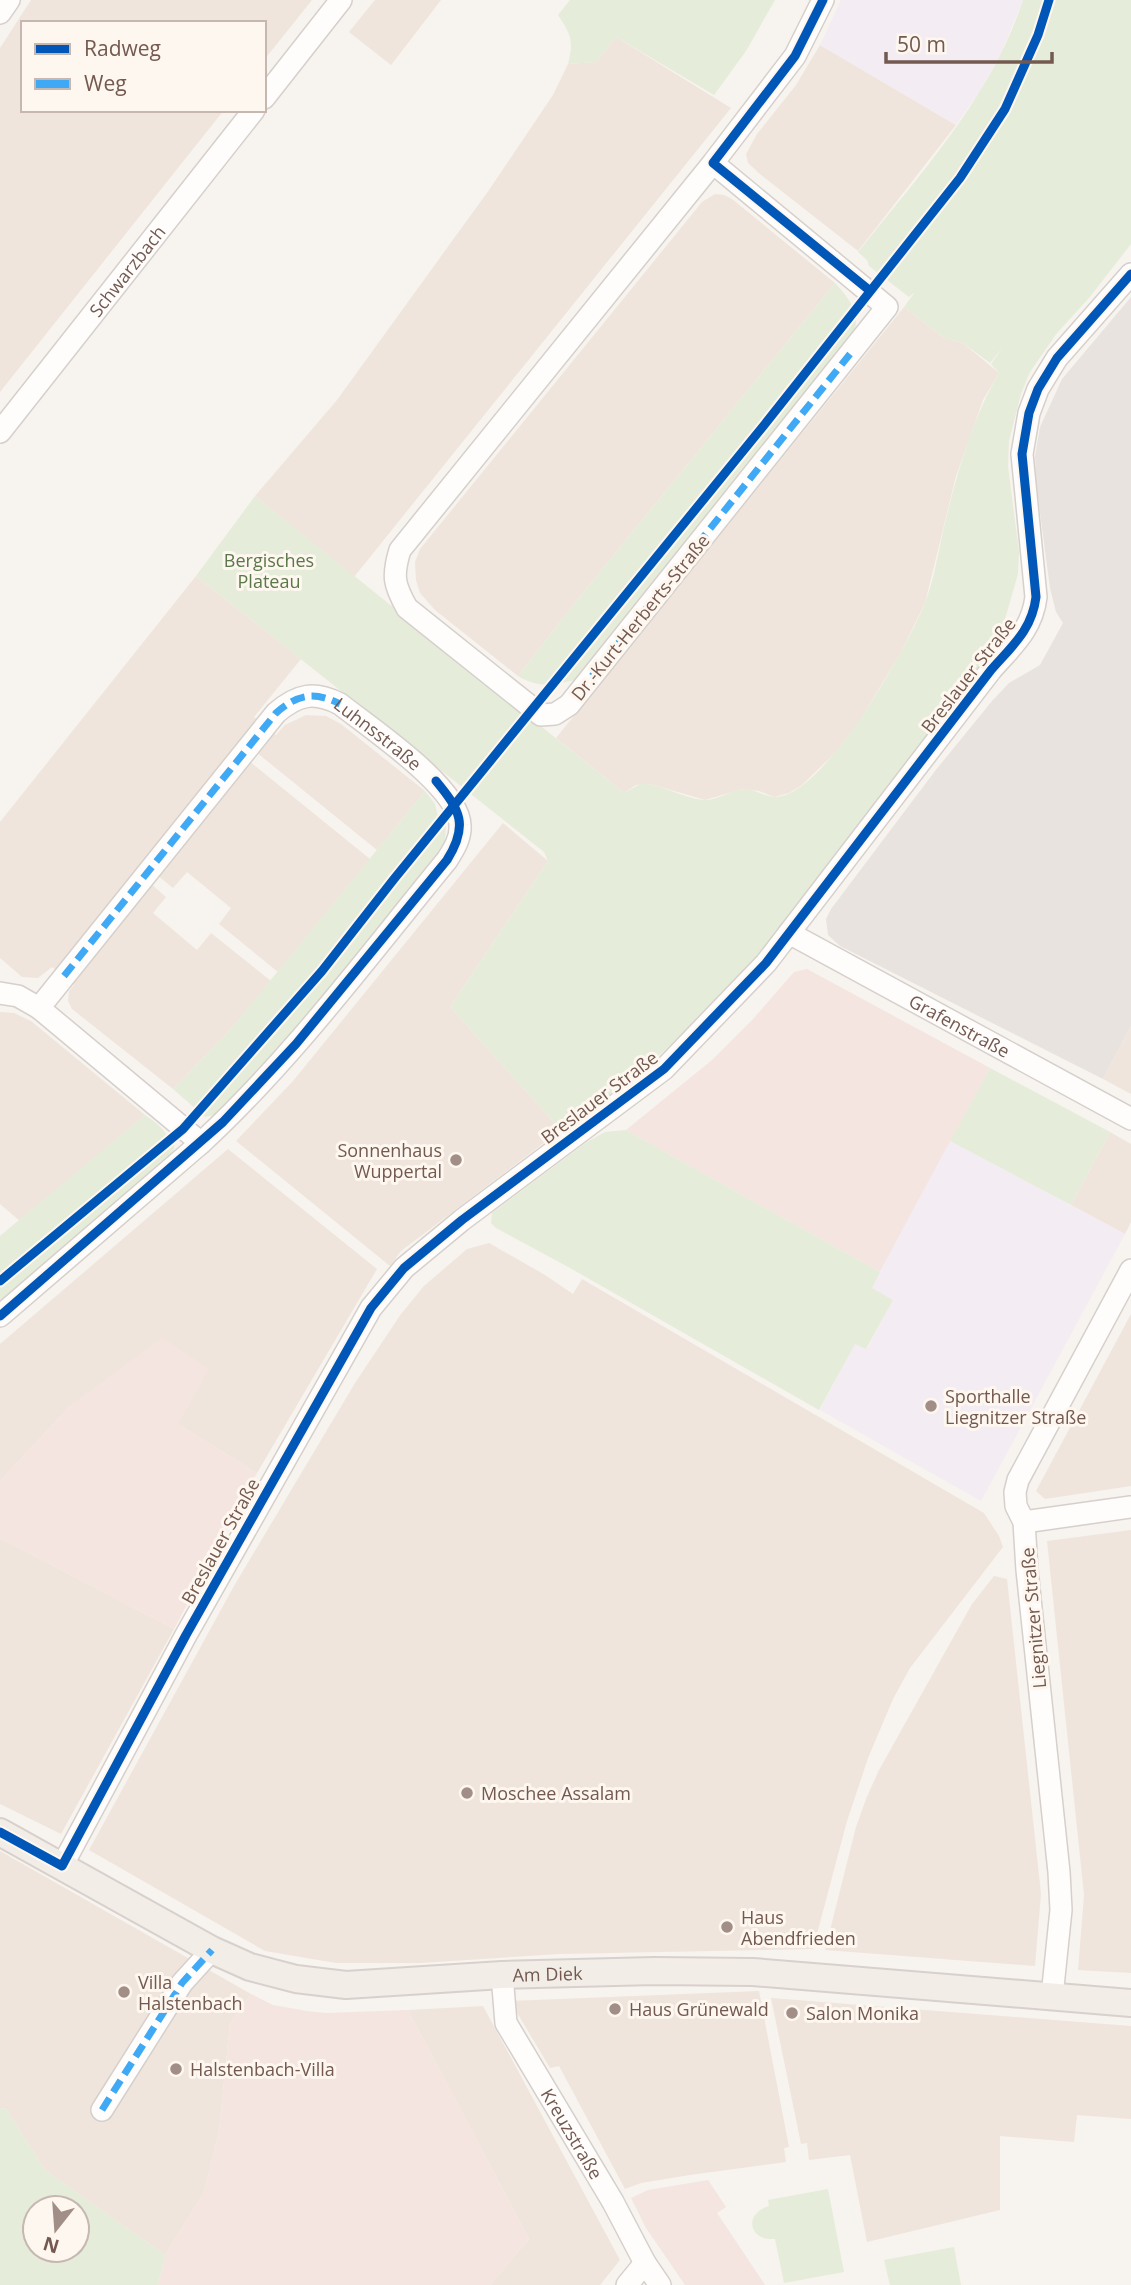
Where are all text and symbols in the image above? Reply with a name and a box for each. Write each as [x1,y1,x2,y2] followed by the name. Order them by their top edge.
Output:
[21,21,266,112] legend
[886,21,1052,65] scale bar
[897,30,946,58] text: 50 m
[84,34,161,62] text: Radweg
[84,69,127,97] text: Weg
[83,220,170,322] street label: Schwarzbach
[565,529,715,705] street label: Dr.-Kurt-Herberts-Straße
[224,548,314,593] park label: Bergisches Plateau
[915,612,1021,738] street label: Breslauer Straße
[329,692,427,775] street label: Luhnsstraße
[905,989,1014,1063] street label: Grafenstraße
[536,1045,662,1149] street label: Breslauer Straße
[337,1138,442,1183] place label: Sonnenhaus Wuppertal
[448,1152,464,1168] marker: Sonnenhaus Wuppertal
[945,1384,1086,1429] place label: Sporthalle Liegnitzer Straße
[923,1398,939,1414] marker: Sporthalle Liegnitzer Straße
[175,1474,265,1608] street label: Breslauer Straße
[1015,1547,1051,1689] street label: Liegnitzer Straße
[481,1781,631,1805] place label: Moschee Assalam
[459,1785,475,1801] marker: Moschee Assalam
[741,1905,856,1950] place label: Haus Abendfrieden
[719,1919,735,1935] marker: Haus Abendfrieden
[512,1961,583,1987] street label: Am Diek
[138,1970,243,2015] place label: Villa Halstenbach
[116,1984,132,2000] marker: Villa Halstenbach
[629,1997,769,2021] place label: Haus Grünewald
[607,2001,623,2017] marker: Haus Grünewald
[806,2001,919,2025] place label: Salon Monika
[784,2005,800,2021] marker: Salon Monika
[190,2057,335,2081] place label: Halstenbach-Villa
[168,2061,184,2077] marker: Halstenbach-Villa
[536,2084,608,2183] street label: Kreuzstraße
[21,2194,91,2264] north arrow
[40,2231,62,2260] text: N

